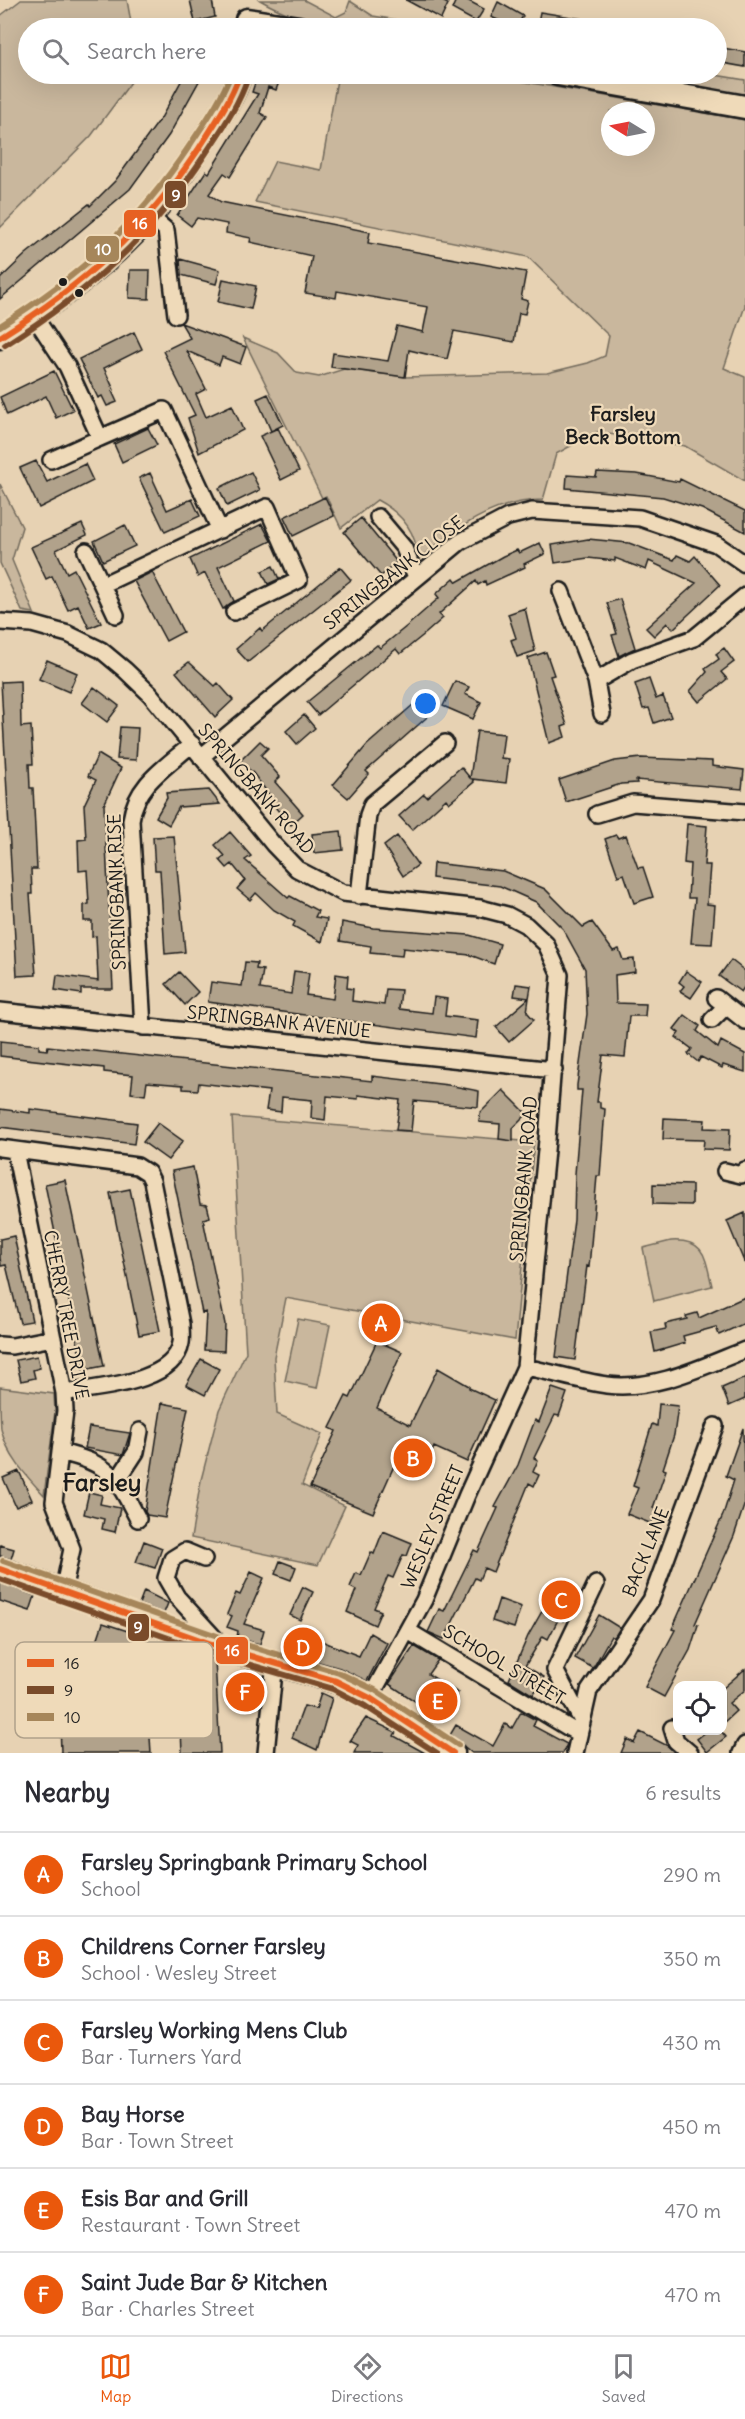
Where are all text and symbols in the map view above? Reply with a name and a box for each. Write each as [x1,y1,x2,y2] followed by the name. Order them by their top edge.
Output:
[18,18,727,84] search box
[39,35,72,68] icon: search
[87,37,206,65] text: Search here
[601,102,655,156] north arrow
[164,180,187,209] line badge: 9
[171,185,181,205] text: 9
[123,209,157,238] line badge: 16
[132,213,148,233] text: 16
[85,235,120,263] line badge: 10
[95,239,111,259] text: 10
[57,276,69,288] unlabelled marker
[73,287,85,299] unlabelled marker
[565,401,681,449] district label: Farsley Beck Bottom
[319,511,469,635] street label: SPRINGBANK CLOSE
[411,689,440,718] your location
[193,718,320,859] street label: SPRINGBANK ROAD
[102,813,131,971] street label: SPRINGBANK RISE
[186,1000,372,1043] street label: SPRINGBANK AVENUE
[505,1095,542,1263] street label: SPRINGBANK ROAD
[39,1228,94,1402] street label: CHERRY TREE DRIVE
[362,1300,400,1346] pin: A
[394,1436,432,1480] pin: B
[396,1461,469,1592] street label: WESLEY STREET
[63,1467,141,1497] district label: Farsley
[617,1503,674,1600] street label: BACK LANE
[542,1578,580,1622] pin: C
[127,1613,150,1642] line badge: 9
[133,1617,143,1637] text: 9
[439,1620,569,1710] street label: SCHOOL STREET
[284,1624,322,1670] pin: D
[215,1636,249,1665] line badge: 16
[224,1640,240,1660] text: 16
[15,1642,213,1738] legend
[64,1653,80,1673] text: 16
[226,1670,264,1714] pin: F
[418,1678,458,1724] pin: E
[64,1680,73,1700] text: 9
[673,1681,727,1735] map controls
[673,1681,727,1735] button: locate
[64,1707,81,1727] text: 10
[24,1776,110,1809] text: Nearby
[645,1780,721,1805] text: 6 results
[81,1848,428,1876] text: Farsley Springbank Primary School
[37,1862,50,1887] text: A
[663,1862,721,1887] text: 290 m
[81,1876,141,1901] text: School
[81,1932,326,1960] text: Childrens Corner Farsley
[37,1946,50,1971] text: B
[663,1946,721,1971] text: 350 m
[81,1960,277,1985] text: School · Wesley Street
[81,2016,347,2044] text: Farsley Working Mens Club
[37,2030,50,2055] text: C
[663,2030,721,2055] text: 430 m
[81,2044,242,2069] text: Bar · Turners Yard
[81,2100,185,2128] text: Bay Horse
[36,2114,51,2139] text: D
[662,2114,721,2139] text: 450 m
[81,2128,233,2153] text: Bar · Town Street
[81,2184,248,2212] text: Esis Bar and Grill
[38,2198,49,2223] text: E
[664,2198,721,2223] text: 470 m
[81,2212,300,2237] text: Restaurant · Town Street
[81,2268,327,2296] text: Saint Jude Bar & Kitchen
[38,2282,49,2307] text: F
[664,2282,721,2307] text: 470 m
[81,2296,254,2321] text: Bar · Charles Street
[99,2350,132,2406] tab: Map
[331,2350,403,2406] tab: Directions
[602,2350,646,2406] tab: Saved

